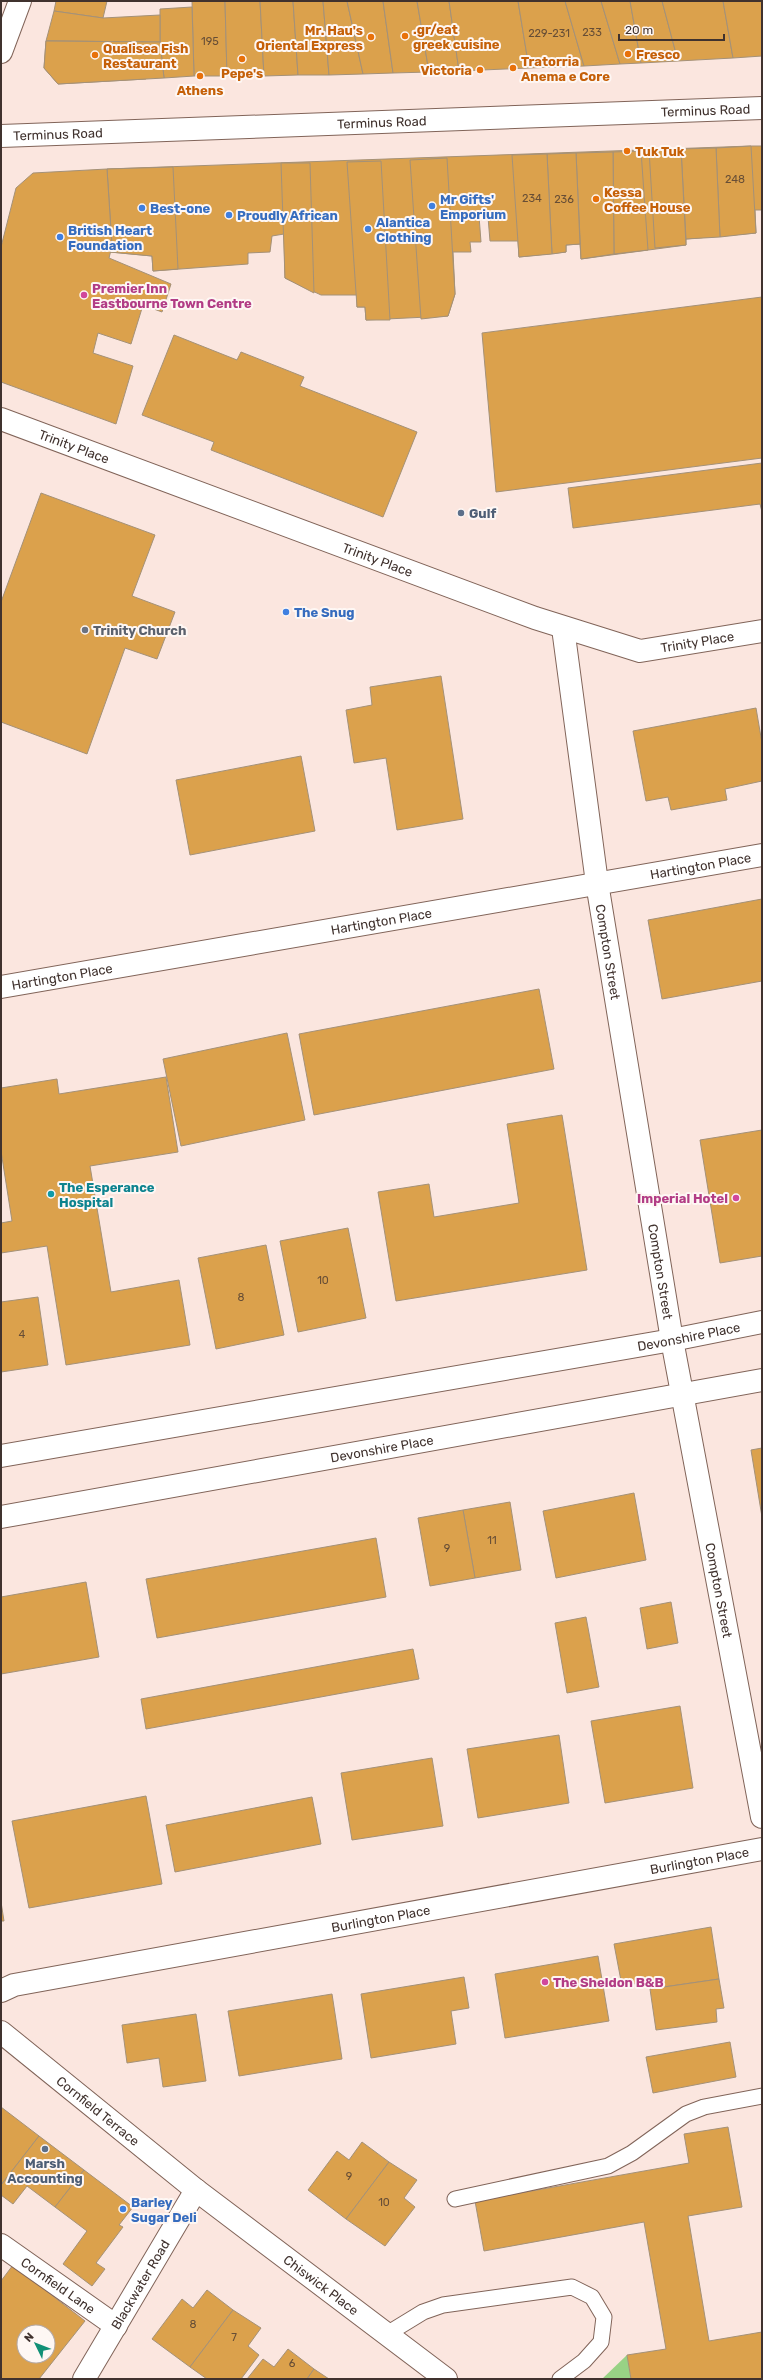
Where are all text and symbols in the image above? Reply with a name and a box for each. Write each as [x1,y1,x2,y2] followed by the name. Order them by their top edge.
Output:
[619,16,724,42] scale bar
[413,22,500,52] place label: .gr/eat greek cuisine
[256,23,363,53] place label: Mr. Hau's Oriental Express
[625,23,653,37] text: 20 m
[582,26,602,39] house number: 233
[528,27,570,40] house number: 229-231
[400,31,410,41] marker: .gr/eat greek cuisine
[366,32,376,42] marker: Mr. Hau's Oriental Express
[201,35,219,48] house number: 195
[103,41,188,71] place label: Qualisea Fish Restaurant
[636,47,680,62] place label: Fresco
[623,49,633,59] marker: Fresco
[90,50,100,60] marker: Qualisea Fish Restaurant
[237,54,247,64] marker: Pepe's
[521,54,610,84] place label: Tratorria Anema e Core
[420,63,472,78] place label: Victoria
[508,63,518,73] marker: Tratorria Anema e Core
[475,65,485,75] marker: Victoria
[221,66,263,81] place label: Pepe's
[195,71,205,81] marker: Athens
[177,83,223,98] place label: Athens
[660,101,751,119] street label: Terminus Road
[337,113,427,131] street label: Terminus Road
[13,125,103,143] street label: Terminus Road
[635,144,685,159] place label: Tuk Tuk
[622,146,632,156] marker: Tuk Tuk
[725,173,745,186] house number: 248
[604,185,691,215] place label: Kessa Coffee House
[440,192,506,222] place label: Mr Gifts' Emporium
[522,192,542,205] house number: 234
[554,193,574,206] house number: 236
[591,194,601,204] marker: Kessa Coffee House
[150,201,211,216] place label: Best-one
[427,201,437,211] marker: Mr Gifts' Emporium
[137,203,147,213] marker: Best-one
[237,208,338,223] place label: Proudly African
[224,210,234,220] marker: Proudly African
[376,215,432,245] place label: Alantica Clothing
[68,223,152,253] place label: British Heart Foundation
[363,224,373,234] marker: Alantica Clothing
[55,232,65,242] marker: British Heart Foundation
[92,281,252,311] place label: Premier Inn Eastbourne Town Centre
[79,290,89,300] marker: Premier Inn Eastbourne Town Centre
[37,426,111,466] street label: Trinity Place
[469,506,496,521] place label: Gulf
[456,508,466,518] marker: Gulf
[340,539,415,579] street label: Trinity Place
[294,605,354,620] place label: The Snug
[281,607,291,617] marker: The Snug
[93,623,186,638] place label: Trinity Church
[80,625,90,635] marker: Trinity Church
[660,628,735,655] street label: Trinity Place
[649,850,752,882] street label: Hartington Place
[593,903,624,1001] street label: Compton Street
[330,905,433,937] street label: Hartington Place
[10,960,114,993] street label: Hartington Place
[59,1180,155,1210] place label: The Esperance Hospital
[46,1189,56,1199] marker: The Esperance Hospital
[637,1191,728,1206] place label: Imperial Hotel
[731,1193,741,1203] marker: Imperial Hotel
[646,1223,676,1320] street label: Compton Street
[317,1274,329,1287] house number: 10
[238,1291,245,1304] house number: 8
[636,1319,741,1353] street label: Devonshire Place
[19,1328,26,1341] house number: 4
[329,1432,435,1465] street label: Devonshire Place
[487,1534,497,1547] house number: 11
[703,1541,736,1639] street label: Compton Street
[444,1542,450,1555] house number: 9
[649,1844,750,1877] street label: Burlington Place
[330,1902,431,1935] street label: Burlington Place
[553,1975,664,1990] place label: The Sheldon B&B
[540,1977,550,1987] marker: The Sheldon B&B
[54,2073,143,2149] street label: Cornfield Terrace
[40,2144,50,2154] marker: Marsh Accounting
[7,2156,83,2186] place label: Marsh Accounting
[346,2170,352,2183] house number: 9
[131,2195,197,2225] place label: Barley Sugar Deli
[378,2196,390,2209] house number: 10
[118,2204,128,2214] marker: Barley Sugar Deli
[108,2237,172,2332] street label: Blackwater Road
[281,2252,362,2318] street label: Chiswick Place
[18,2254,98,2317] street label: Cornfield Lane
[190,2318,197,2331] house number: 8
[16,2324,56,2364] north arrow
[22,2330,37,2345] text: N
[231,2331,237,2344] house number: 7
[289,2357,296,2370] house number: 6

